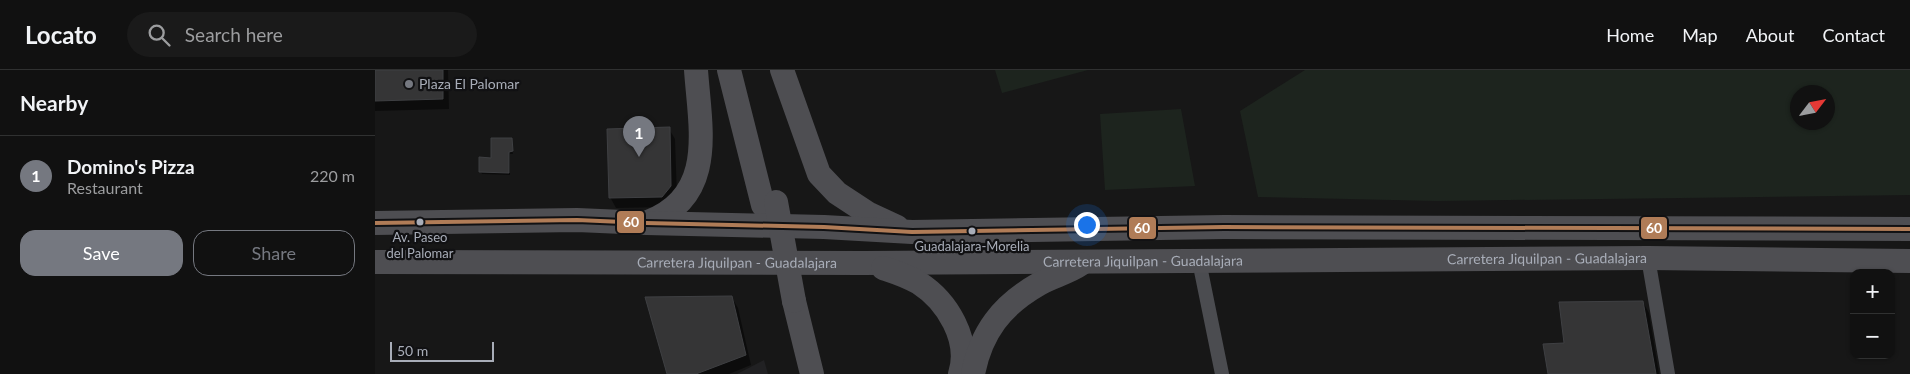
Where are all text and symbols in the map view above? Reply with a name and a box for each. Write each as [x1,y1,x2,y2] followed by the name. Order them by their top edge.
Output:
[127,12,477,57] search box
[25,20,97,49] text: Locato
[145,21,173,49] icon: search
[185,23,283,46] text: Search here
[1606,24,1654,46] text: Home
[1682,24,1718,46] text: Map
[1746,24,1795,46] text: About
[1823,24,1885,46] text: Contact
[419,75,519,92] place label: Plaza El Palomar
[403,78,415,90] marker: Plaza El Palomar
[1790,85,1835,130] north arrow
[20,90,88,115] text: Nearby
[623,116,655,157] pin: 1
[67,155,195,178] text: Domino's Pizza
[31,166,41,185] text: 1
[310,166,355,185] text: 220 m
[67,178,143,197] text: Restaurant
[616,210,645,234] line badge: 60
[1074,212,1100,238] your location
[623,213,639,230] text: 60
[1128,216,1157,240] line badge: 60
[1640,216,1668,240] line badge: 60
[415,217,425,227] marker: Av. Paseo del Palomar
[1134,219,1150,236] text: 60
[1646,219,1662,236] text: 60
[967,226,977,236] marker: Guadalajara-Morelia
[387,229,454,261] place label: Av. Paseo del Palomar
[20,230,183,276] button: Save
[193,230,355,276] button: Share
[914,238,1030,254] place label: Guadalajara-Morelia
[1447,249,1647,267] street label: Carretera Jiquilpan - Guadalajara
[1043,252,1243,270] street label: Carretera Jiquilpan - Guadalajara
[637,254,837,271] street label: Carretera Jiquilpan - Guadalajara
[1850,269,1895,359] map controls
[1850,269,1895,314] button: +
[1850,314,1895,359] button: −
[390,339,494,362] scale bar
[397,342,428,359] text: 50 m

